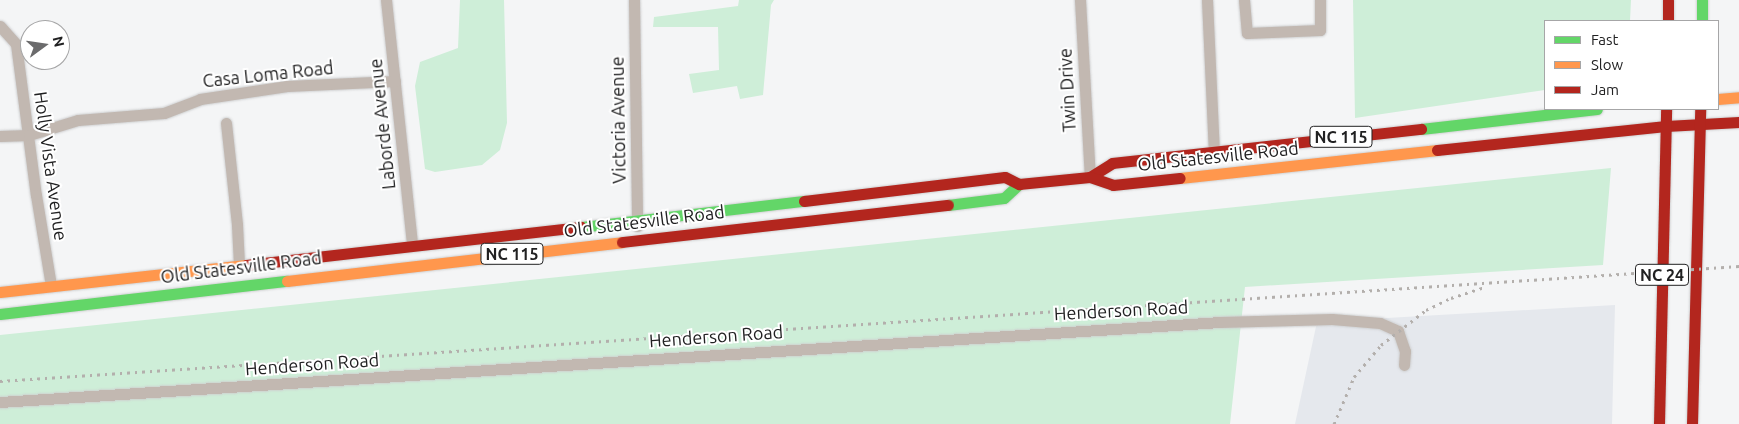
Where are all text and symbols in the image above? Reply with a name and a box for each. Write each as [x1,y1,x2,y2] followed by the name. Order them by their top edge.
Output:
[20,20,70,70] north arrow
[1544,20,1719,110] legend
[1591,31,1618,48] text: Fast
[50,35,68,49] text: N
[1054,47,1080,133] street label: Twin Drive
[201,56,335,92] street label: Casa Loma Road
[606,56,630,184] street label: Victoria Avenue
[1591,56,1623,73] text: Slow
[364,57,400,191] street label: Laborde Avenue
[1591,81,1619,98] text: Jam
[30,90,72,242] street label: Holly Vista Avenue
[1308,124,1374,150] road number: NC 115
[1136,137,1300,175] street label: Old Statesville Road
[562,200,726,242] street label: Old Statesville Road
[480,240,544,268] road number: NC 115
[159,246,323,288] street label: Old Statesville Road
[1634,262,1690,288] road number: NC 24
[1053,296,1189,324] street label: Henderson Road
[648,321,784,351] street label: Henderson Road
[244,349,380,379] street label: Henderson Road

